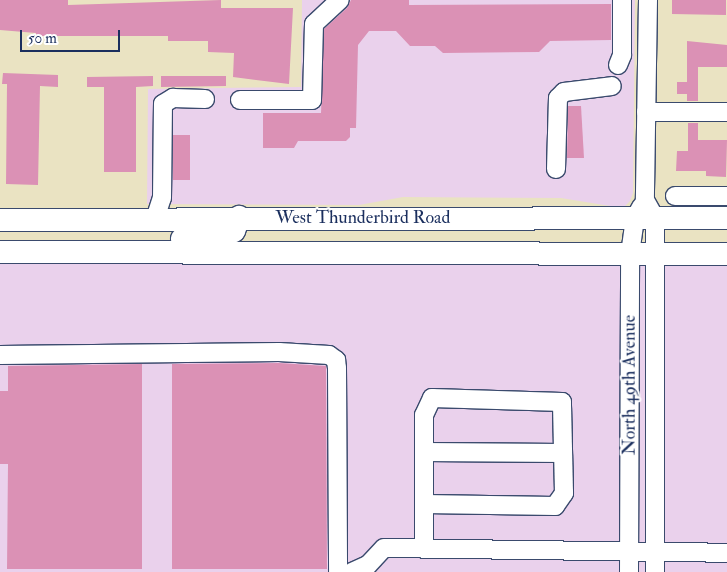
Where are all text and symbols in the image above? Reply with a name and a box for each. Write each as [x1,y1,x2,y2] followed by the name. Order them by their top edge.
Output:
[22,20,122,52] scale bar
[28,29,57,48] text: 50 m
[276,207,450,229] street label: West Thunderbird Road
[619,315,641,455] street label: North 49th Avenue

